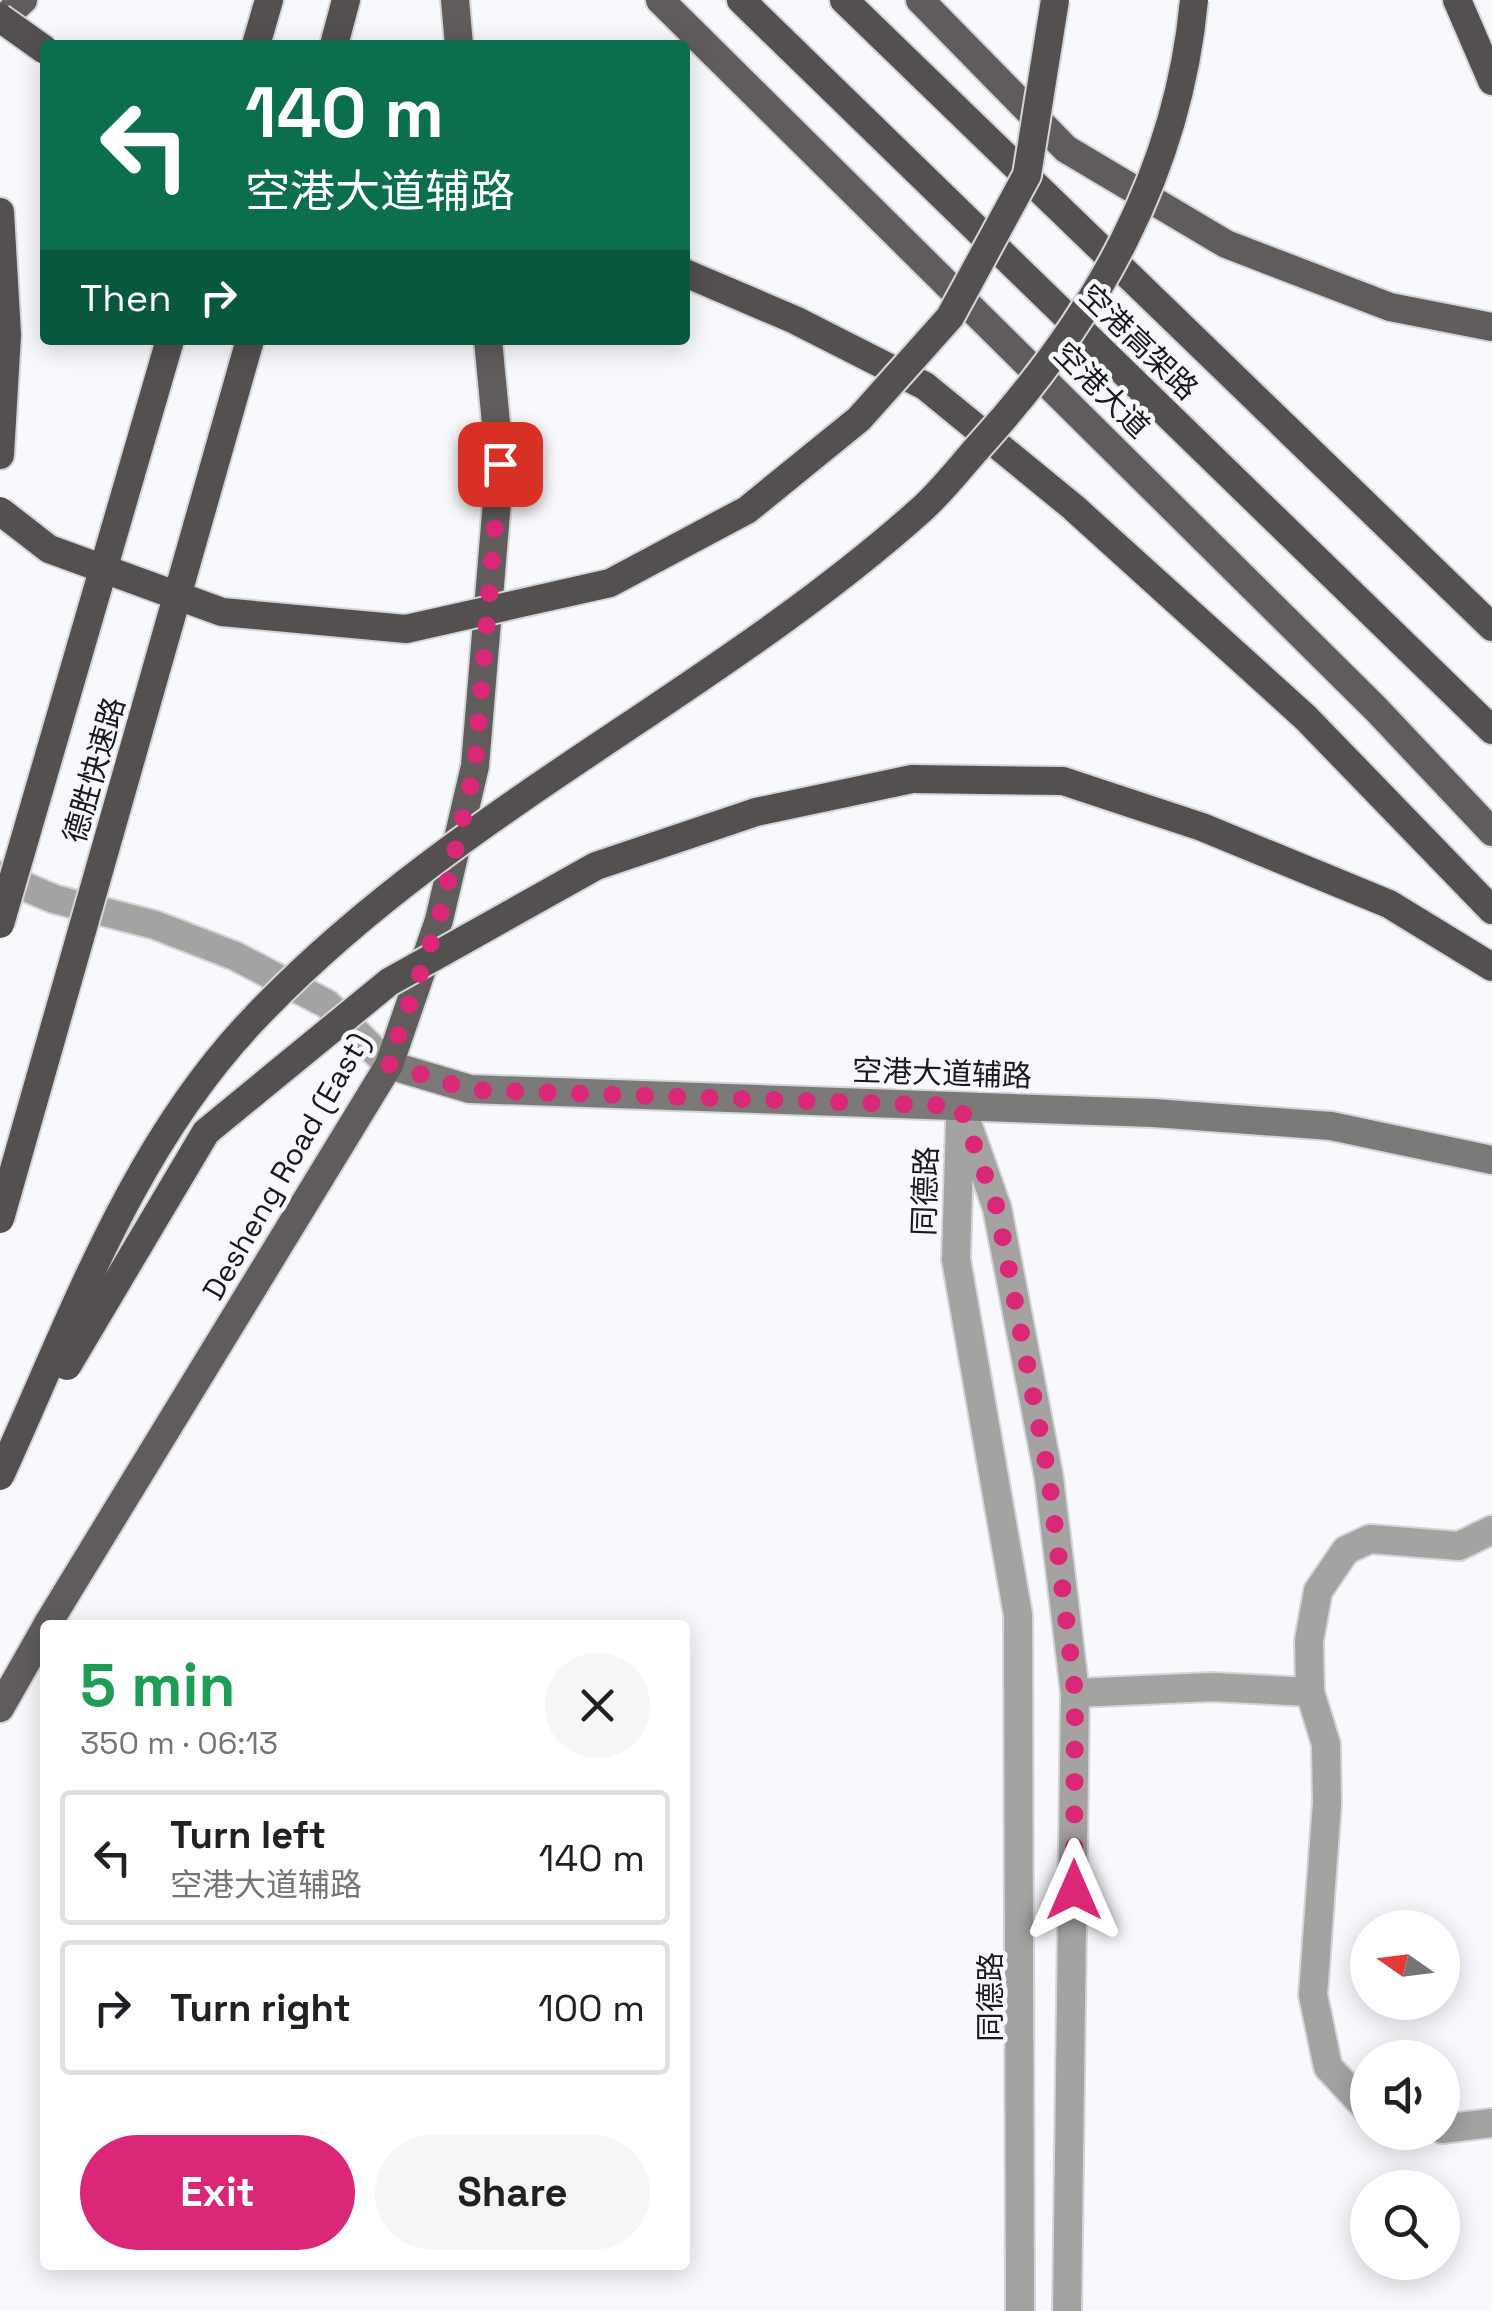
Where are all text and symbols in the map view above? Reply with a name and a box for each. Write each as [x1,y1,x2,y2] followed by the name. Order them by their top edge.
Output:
[245,68,444,157] text: 140 m
[80,80,210,210] icon: left
[245,163,515,220] text: 空港大道辅路
[191,270,246,325] icon: right
[80,274,171,322] text: Then
[1072,276,1206,408] street label: 空港高架路
[1046,334,1158,446] street label: 空港大道
[458,422,543,507] pin
[473,437,528,492] icon: arrive
[55,693,133,847] street label: 德胜快速路
[194,1025,378,1307] street label: Desheng Road (East)
[851,1050,1033,1096] street label: 空港大道辅路
[904,1145,946,1237] street label: 同德路
[80,1647,235,1724] text: 5 min
[545,1653,650,1758] button: close
[80,1723,278,1763] text: 350 m · 06:13
[170,1811,326,1859] text: Turn left
[85,1830,140,1885] icon: left
[539,1834,645,1882] text: 140 m
[1022,1838,1126,1942] position arrow
[170,1865,362,1905] text: 空港大道辅路
[1350,1910,1460,2020] north arrow
[1350,1910,1460,2280] map controls
[971,1952,1010,2042] street label: 同德路
[85,1980,140,2035] icon: right
[170,1984,351,2032] text: Turn right
[538,1984,645,2032] text: 100 m
[1350,2040,1460,2150] button: sound
[80,2135,355,2250] button: Exit
[375,2135,650,2250] button: Share
[1350,2170,1460,2280] button: search

